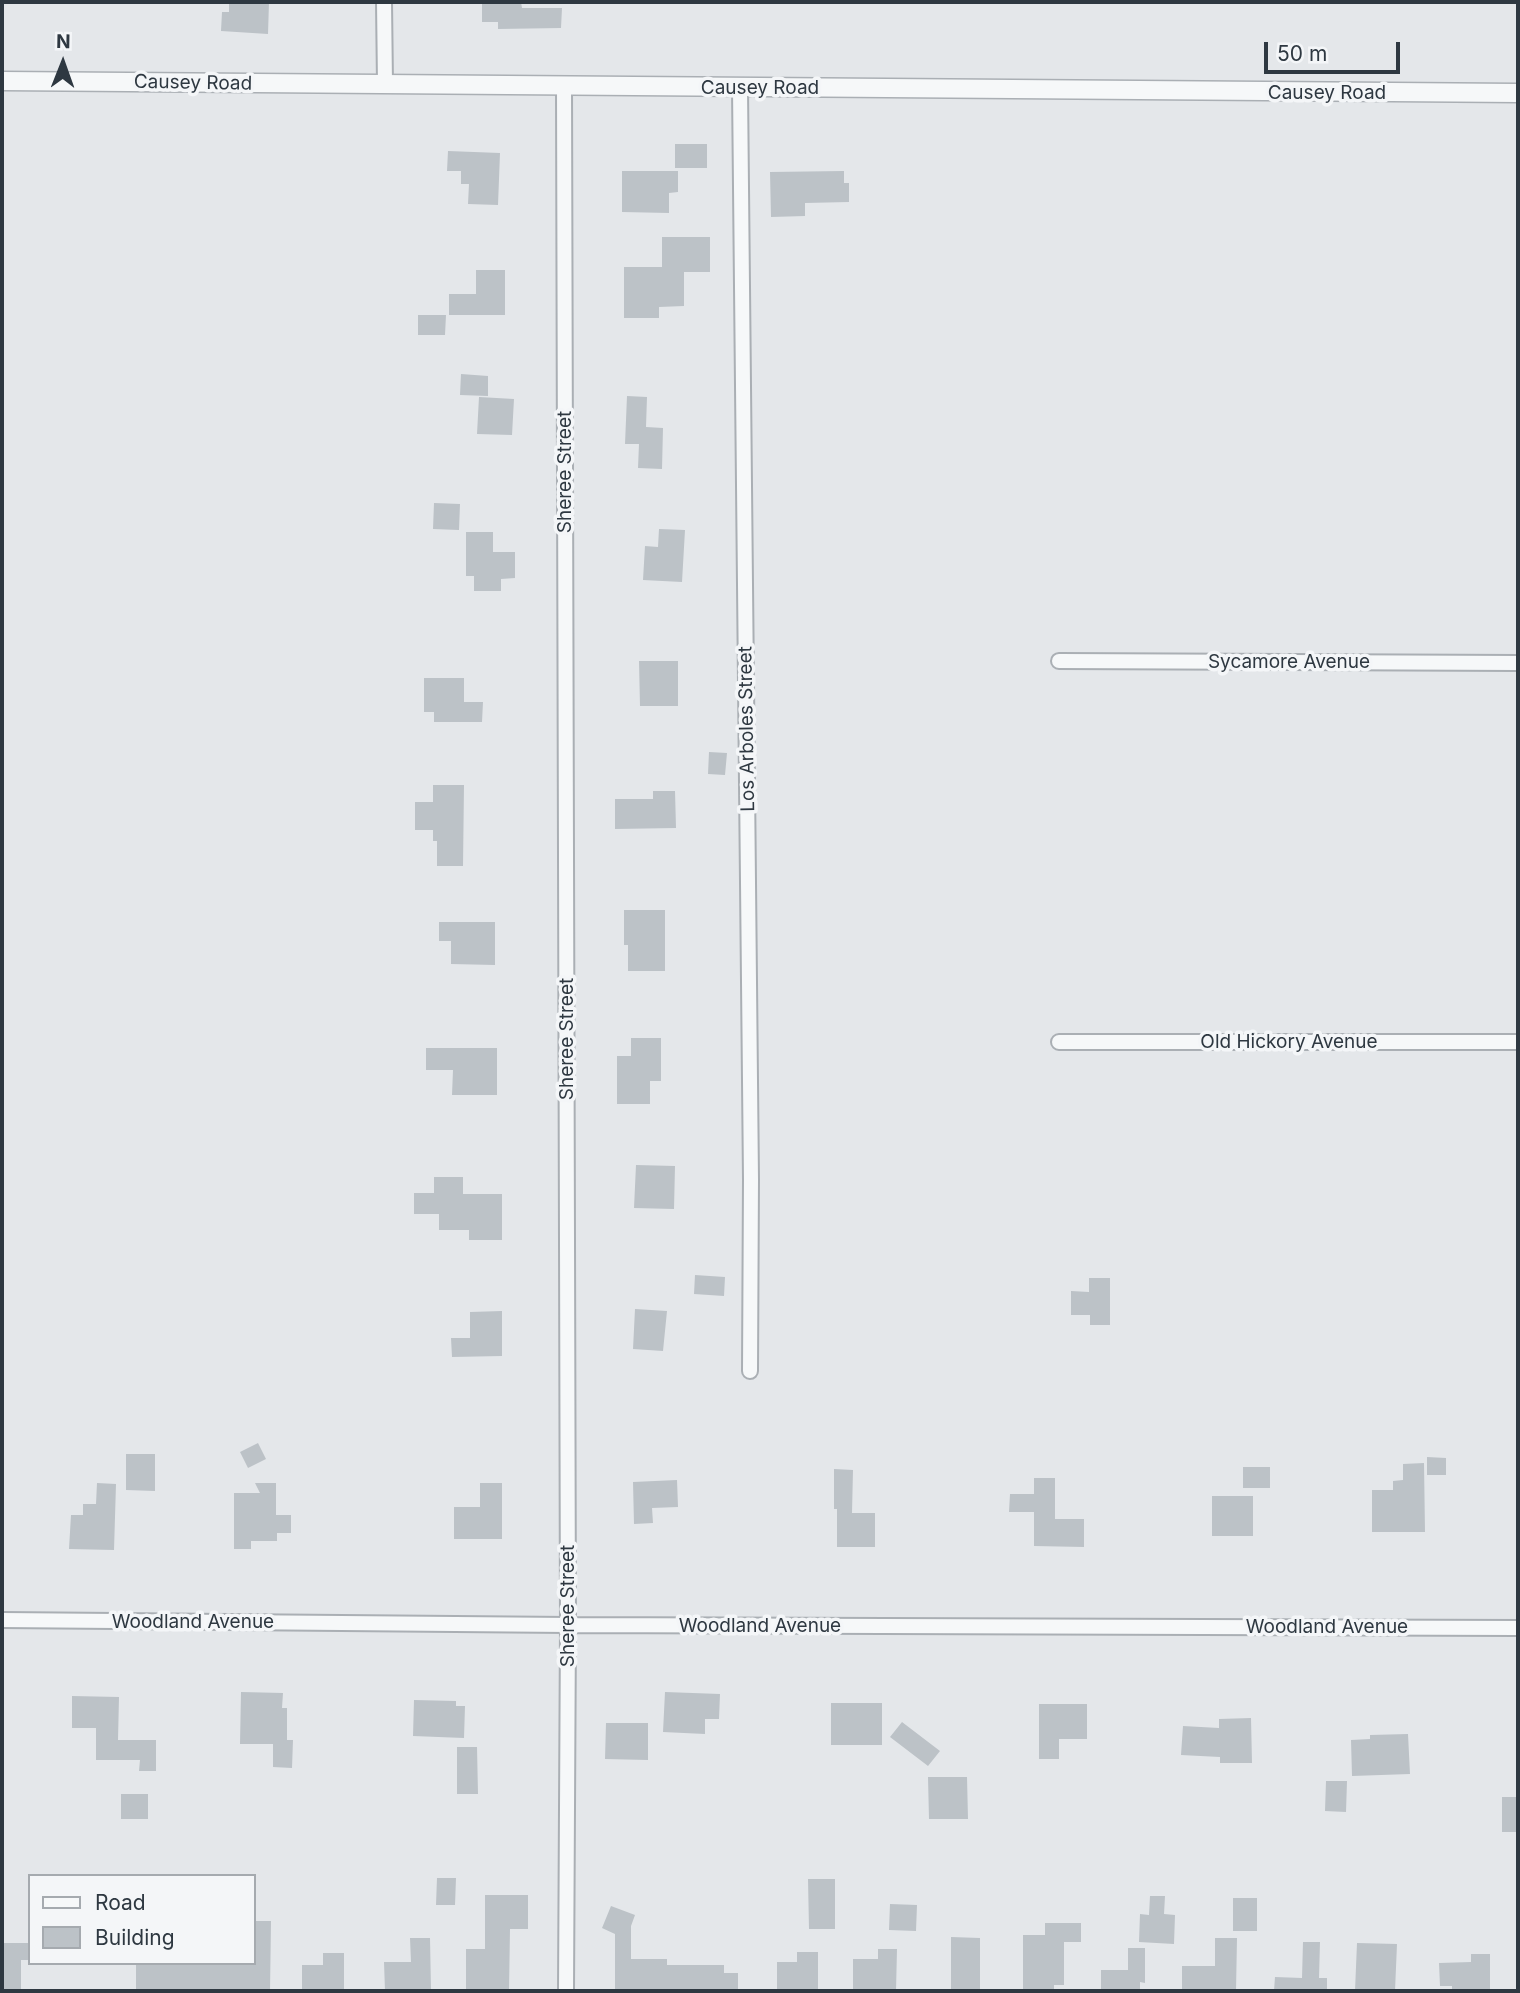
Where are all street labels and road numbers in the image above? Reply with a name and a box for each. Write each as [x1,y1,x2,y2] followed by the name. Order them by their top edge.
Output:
[134,71,252,95] street label: Causey Road
[701,77,819,99] street label: Causey Road
[1268,82,1386,104] street label: Causey Road
[554,411,576,533] street label: Sheree Street
[734,646,760,812] street label: Los Arboles Street
[1208,651,1370,673] street label: Sycamore Avenue
[556,978,578,1100] street label: Sheree Street
[1200,1031,1378,1053] street label: Old Hickory Avenue
[557,1545,579,1667] street label: Sheree Street
[112,1611,274,1633] street label: Woodland Avenue
[679,1615,841,1637] street label: Woodland Avenue
[1246,1616,1408,1638] street label: Woodland Avenue

